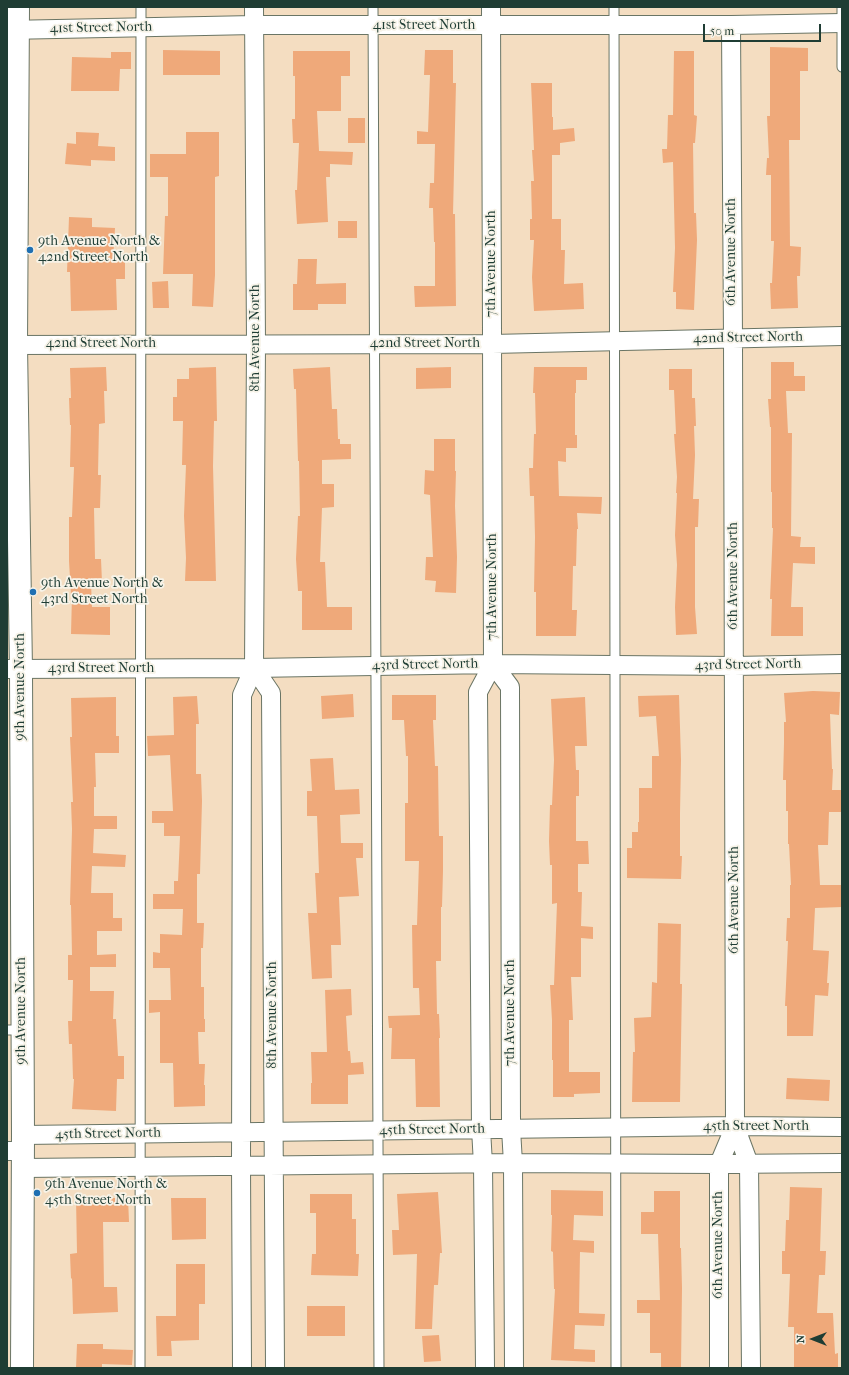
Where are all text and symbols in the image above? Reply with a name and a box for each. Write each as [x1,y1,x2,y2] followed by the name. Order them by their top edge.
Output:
[705,16,823,42] scale bar
[373,18,475,34] street label: 41st Street North
[50,19,152,37] street label: 41st Street North
[710,24,734,38] text: 50 m
[724,198,740,306] street label: 6th Avenue North
[484,210,500,318] street label: 7th Avenue North
[38,234,160,266] place label: 9th Avenue North & 42nd Street North
[25,245,35,255] marker: 9th Avenue North & 42nd Street North
[248,284,264,392] street label: 8th Avenue North
[693,329,803,347] street label: 42nd Street North
[46,336,156,352] street label: 42nd Street North
[370,336,480,352] street label: 42nd Street North
[726,522,742,630] street label: 6th Avenue North
[485,533,501,641] street label: 7th Avenue North
[41,576,163,608] place label: 9th Avenue North & 43rd Street North
[28,587,38,597] marker: 9th Avenue North & 43rd Street North
[13,633,29,741] street label: 9th Avenue North
[372,656,478,674] street label: 43rd Street North
[695,656,801,674] street label: 43rd Street North
[48,661,154,677] street label: 43rd Street North
[727,846,743,954] street label: 6th Avenue North
[14,957,30,1065] street label: 9th Avenue North
[503,959,519,1067] street label: 7th Avenue North
[265,961,281,1069] street label: 8th Avenue North
[703,1119,809,1135] street label: 45th Street North
[379,1121,485,1139] street label: 45th Street North
[55,1125,161,1143] street label: 45th Street North
[45,1177,167,1210] place label: 9th Avenue North & 45th Street North
[32,1188,42,1198] marker: 9th Avenue North & 45th Street North
[711,1191,727,1299] street label: 6th Avenue North
[793,1319,833,1359] north arrow
[794,1335,807,1343] text: N

